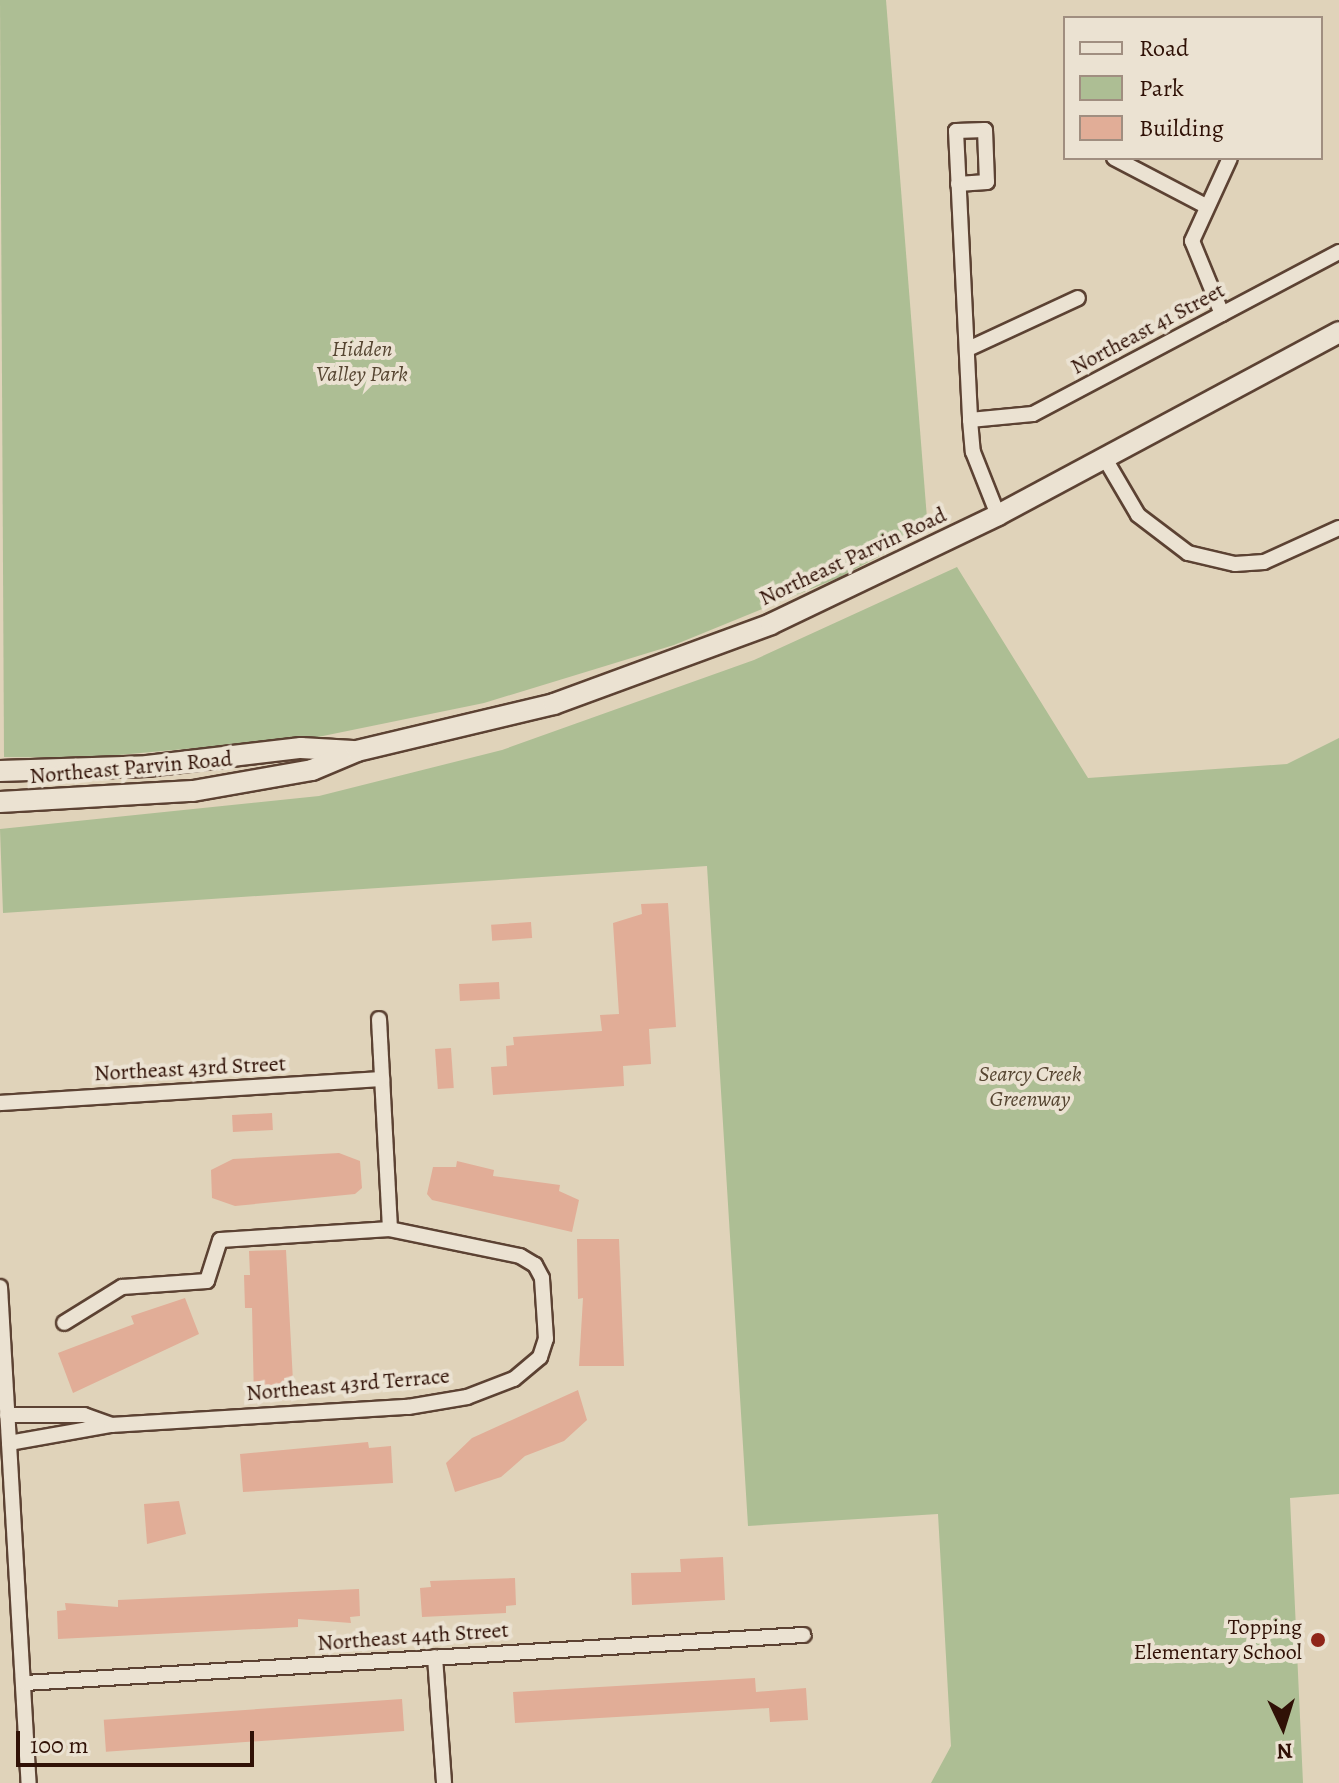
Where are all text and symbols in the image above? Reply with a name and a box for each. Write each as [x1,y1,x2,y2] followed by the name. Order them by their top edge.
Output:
[1063,16,1323,160] legend
[1139,32,1189,64] text: Road
[1139,72,1184,104] text: Park
[1139,112,1224,144] text: Building
[1067,277,1229,381] street label: Northeast 41 Street
[316,336,408,388] park label: Hidden Valley Park
[755,502,951,612] street label: Northeast Parvin Road
[29,746,233,790] street label: Northeast Parvin Road
[93,1051,287,1087] street label: Northeast 43rd Street
[979,1061,1081,1112] park label: Searcy Creek Greenway
[245,1363,451,1407] street label: Northeast 43rd Terrace
[1134,1614,1302,1666] place label: Topping Elementary School
[316,1617,510,1657] street label: Northeast 44th Street
[1309,1631,1327,1649] marker: Topping Elementary School
[1243,1687,1323,1767] north arrow
[20,1715,258,1765] scale bar
[30,1729,89,1761] text: 100 m
[1276,1735,1294,1766] text: N

